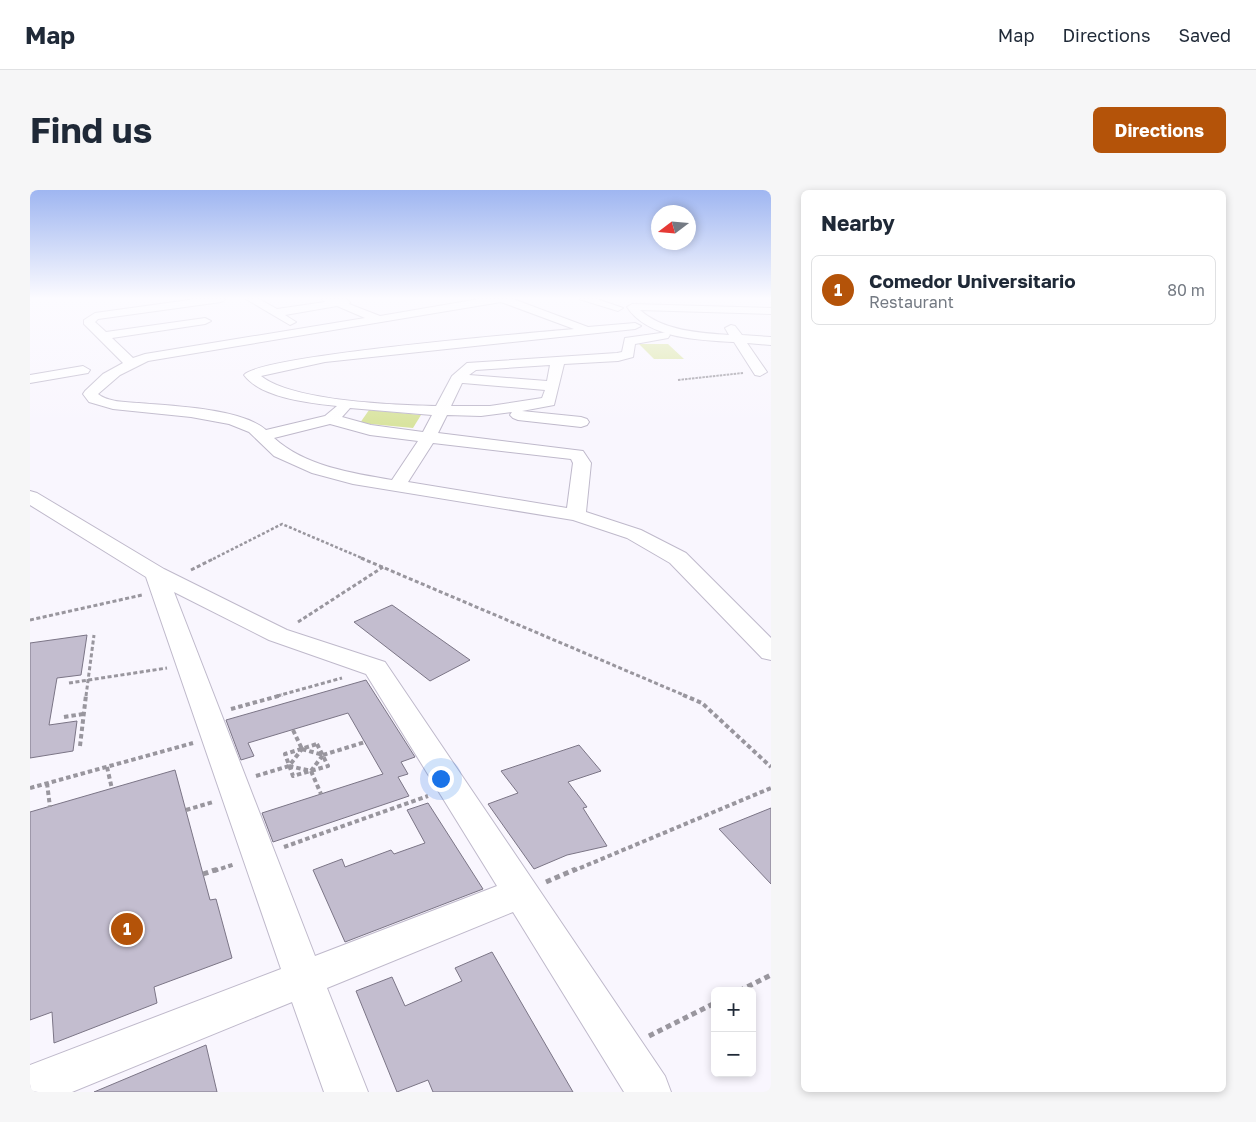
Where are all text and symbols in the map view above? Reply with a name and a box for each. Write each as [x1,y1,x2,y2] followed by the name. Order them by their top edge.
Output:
[25,20,75,49] text: Map
[998,24,1034,46] text: Map
[1062,24,1150,46] text: Directions
[1178,24,1231,46] text: Saved
[1093,107,1226,153] button: Directions
[30,109,152,151] text: Find us
[651,205,696,250] north arrow
[821,210,895,236] text: Nearby
[869,269,1076,292] text: Comedor Universitario
[834,280,842,300] text: 1
[1167,280,1205,300] text: 80 m
[869,292,954,312] text: Restaurant
[428,766,454,792] your location
[111,910,143,948] pin: 1
[711,987,756,1077] map controls
[711,987,756,1032] button: +
[711,1032,756,1077] button: −

